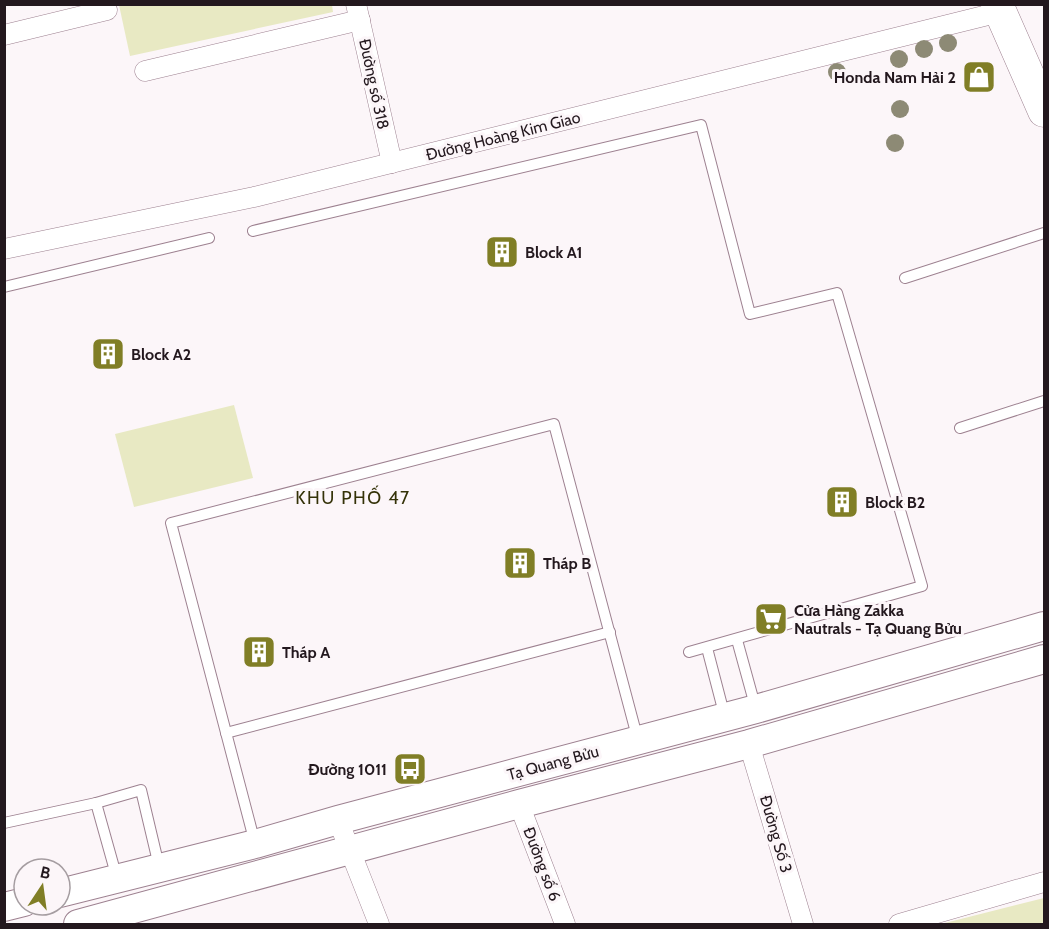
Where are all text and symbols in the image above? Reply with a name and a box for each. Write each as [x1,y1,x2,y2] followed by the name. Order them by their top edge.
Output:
[355,37,393,131] street label: Đường số 318
[961,59,997,95] shop icon: Honda Nam Hải 2
[834,68,956,87] place label: Honda Nam Hải 2
[424,108,582,164] street label: Đường Hoàng Kim Giao
[484,234,520,270] building icon: Block A1
[525,243,583,262] place label: Block A1
[90,336,126,372] building icon: Block A2
[131,345,191,364] place label: Block A2
[824,484,860,520] building icon: Block B2
[295,485,411,509] district label: KHU PHỐ 47
[865,493,925,512] place label: Block B2
[502,545,538,581] building icon: Tháp B
[543,554,591,573] place label: Tháp B
[753,601,789,637] supermarket icon: Cửa Hàng Zakka Nautrals - Tạ Quang Bửu
[794,601,962,638] place label: Cửa Hàng Zakka Nautrals - Tạ Quang Bửu
[241,634,277,670] building icon: Tháp A
[282,643,330,662] place label: Tháp A
[505,742,601,784] street label: Tạ Quang Bửu
[392,751,428,787] bus stop icon: Đường 1011
[308,760,387,779] place label: Đường 1011
[756,793,796,875] street label: Đường Số 3
[519,824,565,904] street label: Đường số 6
[12,857,72,917] north arrow
[38,862,52,883] text: B

